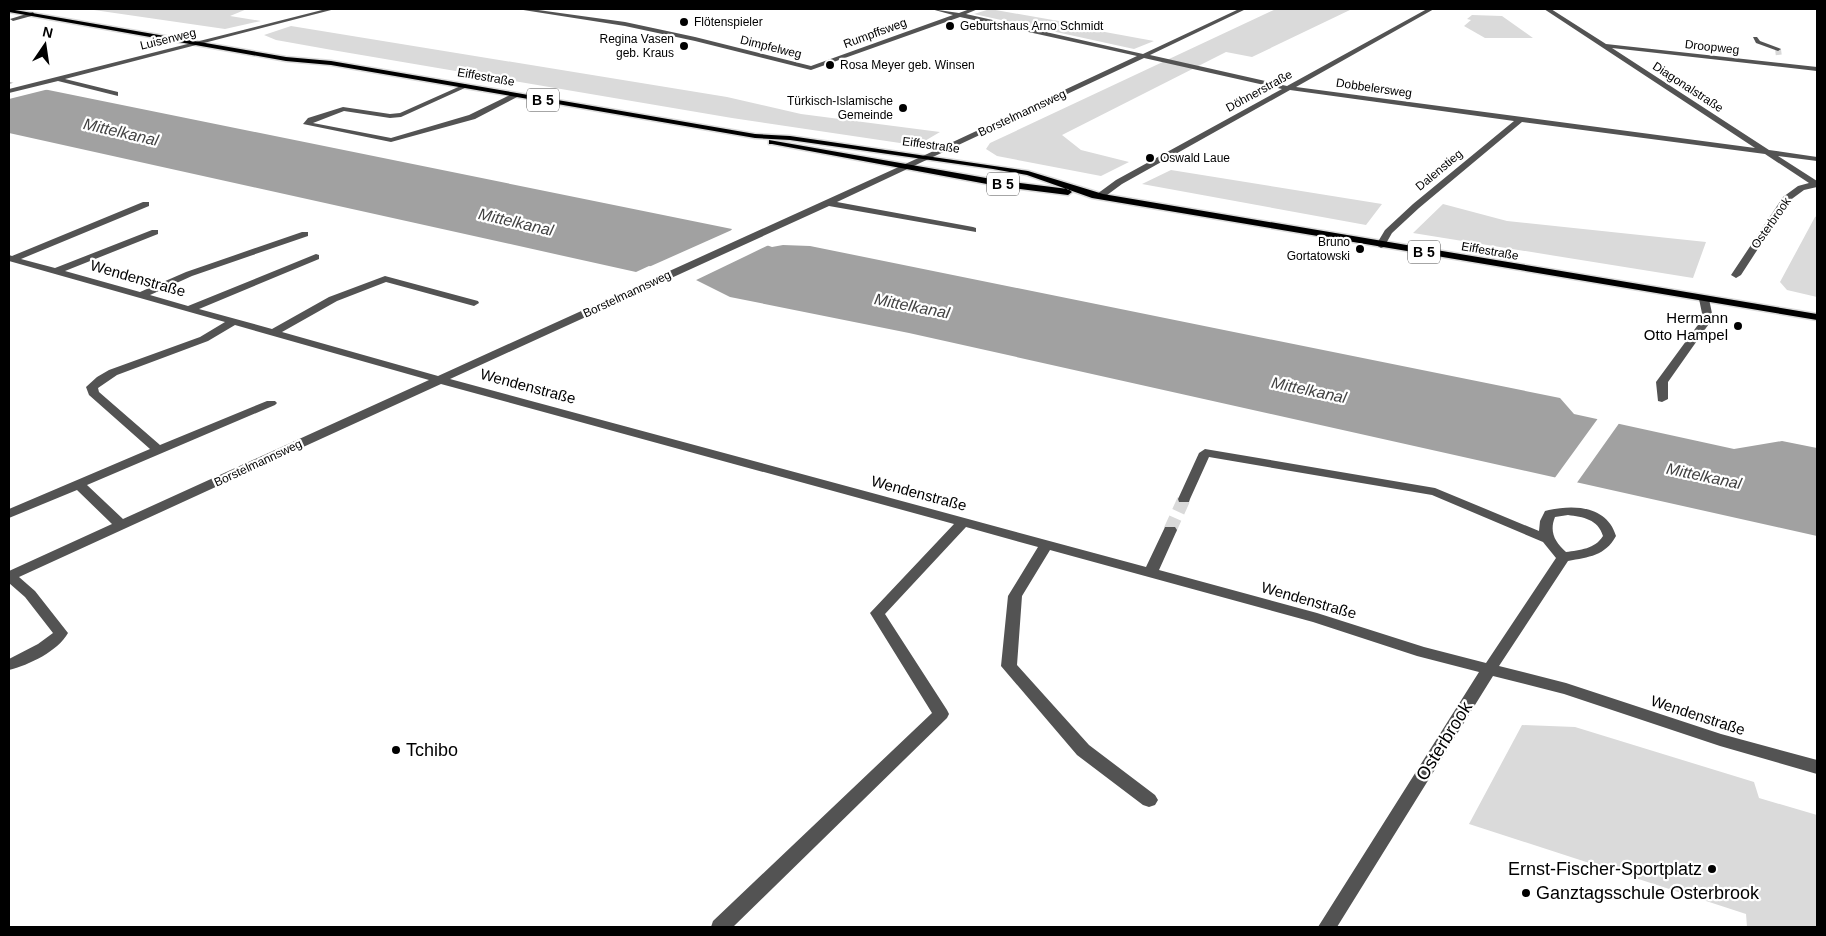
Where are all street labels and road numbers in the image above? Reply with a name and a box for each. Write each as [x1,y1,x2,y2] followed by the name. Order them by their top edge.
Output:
[841,15,909,51] street label: Rumpffsweg
[138,25,198,53] street label: Luisenweg
[739,33,803,61] street label: Dimpfelweg
[1684,37,1740,57] street label: Droopweg
[1650,59,1726,115] street label: Diagonalstraße
[456,65,516,89] street label: Eiffestraße
[1224,67,1295,115] street label: Döhnerstraße
[1335,76,1413,100] street label: Dobbelersweg
[976,86,1068,140] street label: Borstelmannsweg
[527,88,559,112] road number: B 5
[901,134,961,156] street label: Eiffestraße
[1413,146,1465,194] street label: Dalenstieg
[987,172,1019,195] road number: B 5
[1748,194,1794,251] street label: Osterbrook
[1460,239,1520,263] street label: Eiffestraße
[1408,240,1440,264] road number: B 5
[89,256,187,300] street label: Wendenstraße
[581,267,673,321] street label: Borstelmannsweg
[478,365,578,407] street label: Wendenstraße
[212,436,304,490] street label: Borstelmannsweg
[869,472,969,514] street label: Wendenstraße
[1260,578,1358,622] street label: Wendenstraße
[1649,692,1747,738] street label: Wendenstraße
[1412,697,1477,784] street label: Osterbrook

